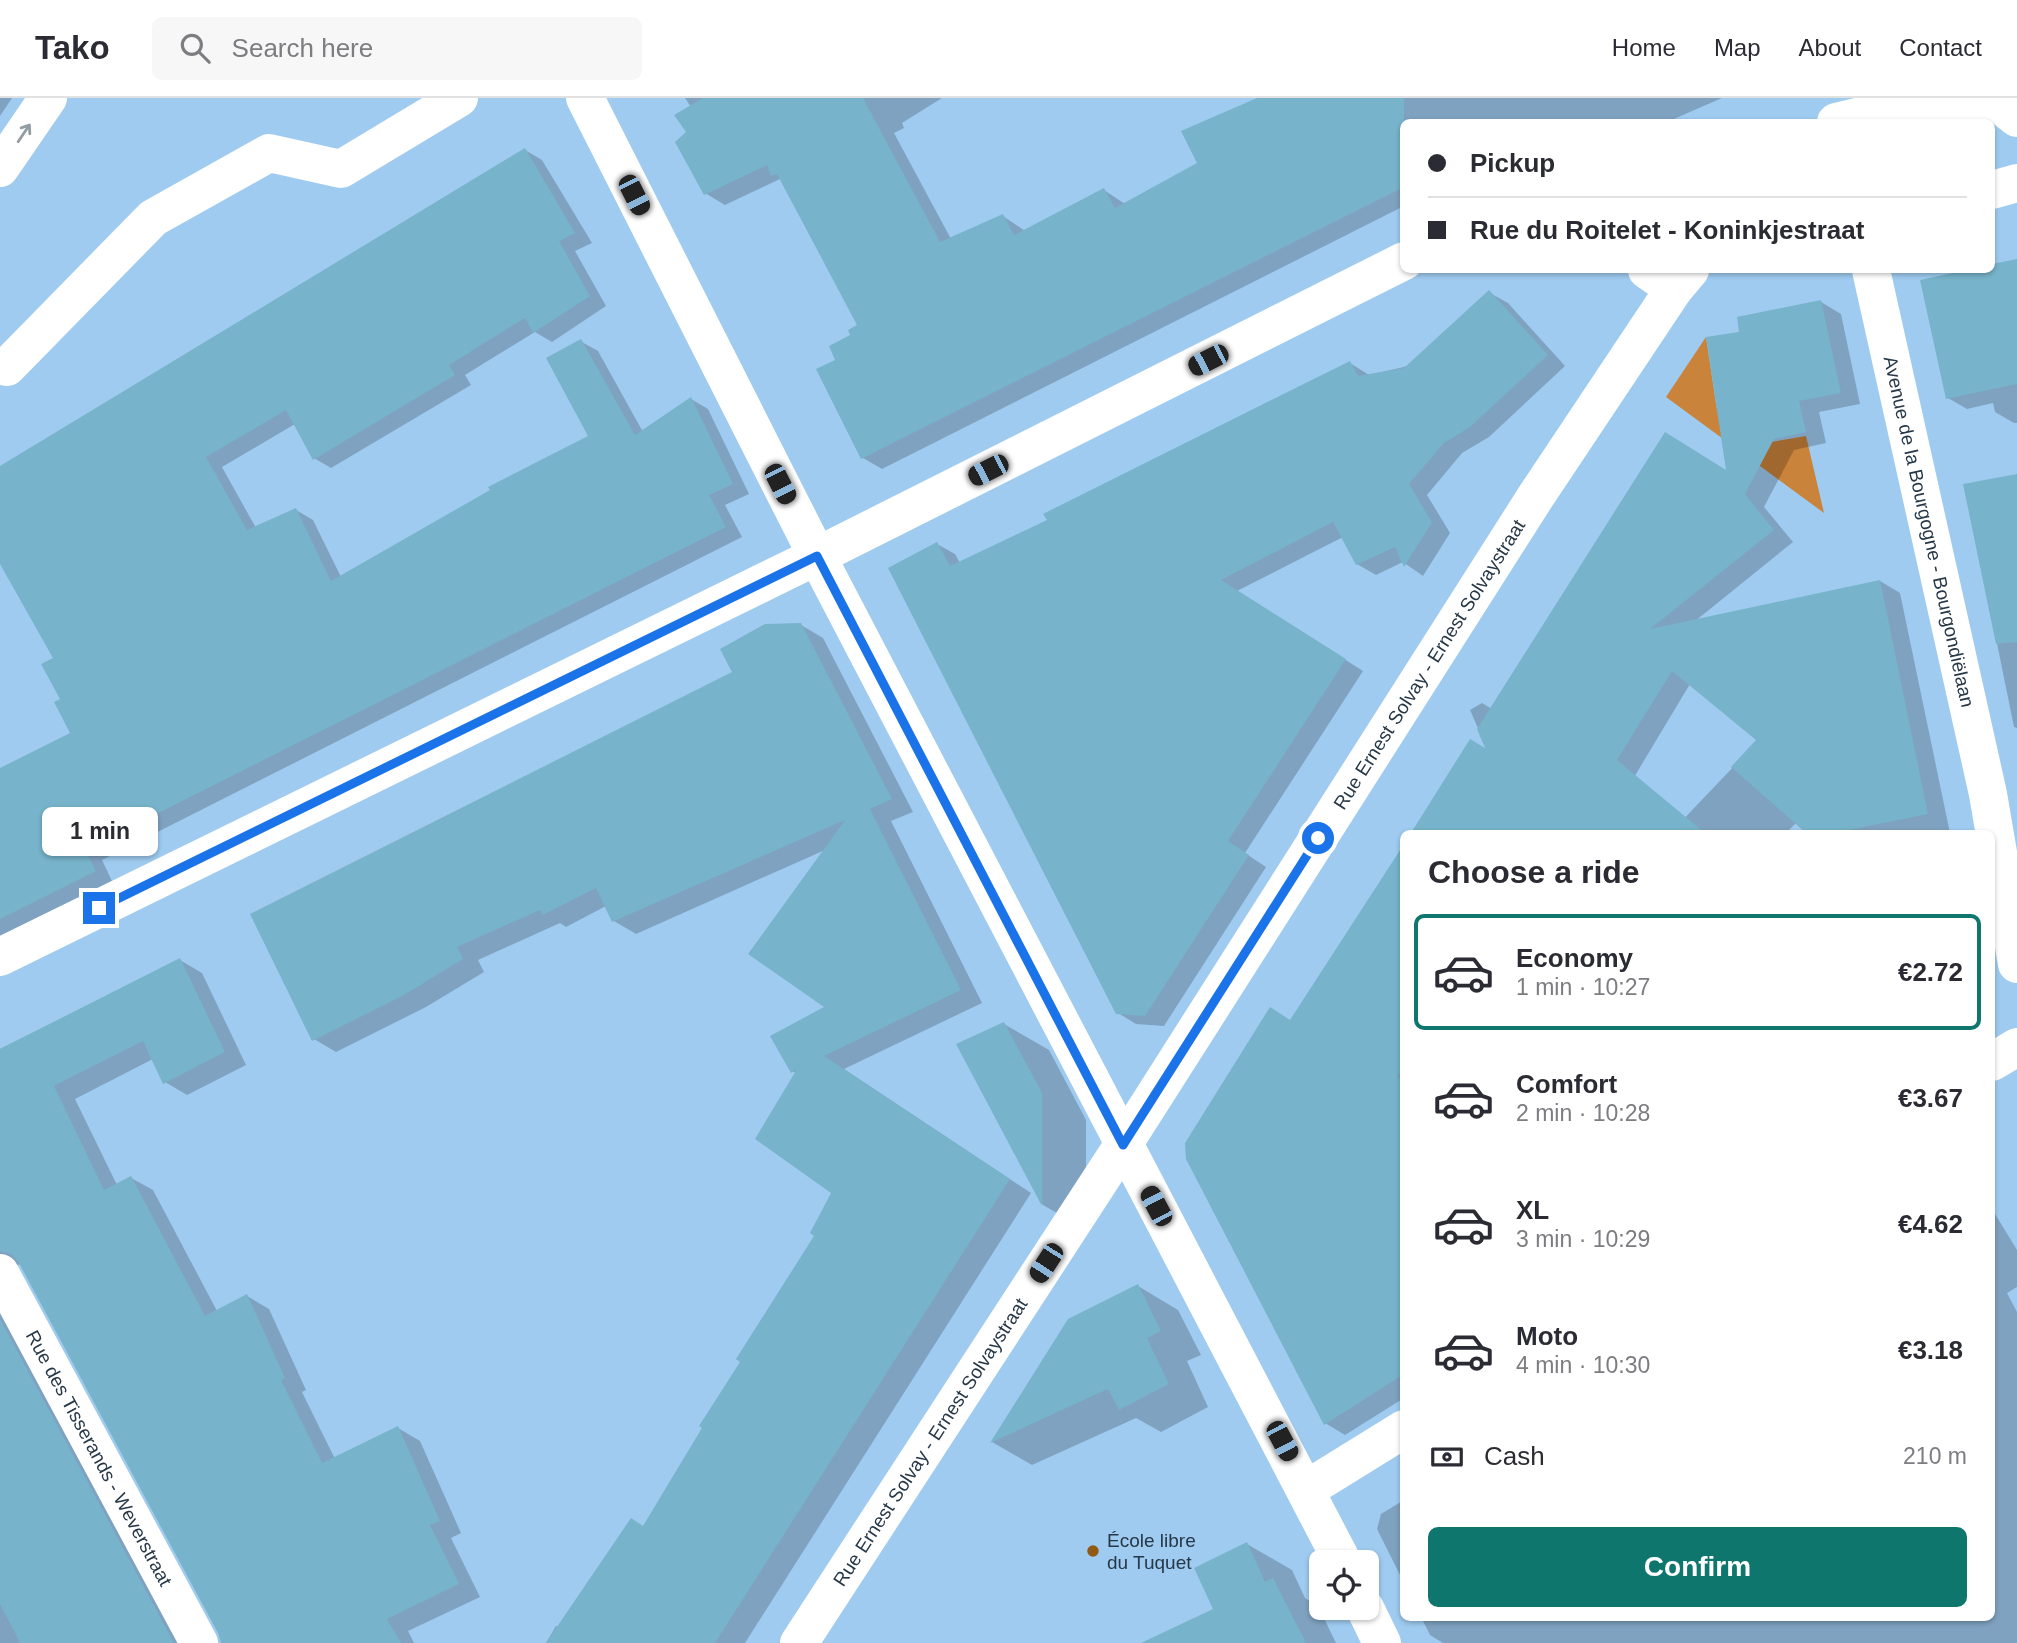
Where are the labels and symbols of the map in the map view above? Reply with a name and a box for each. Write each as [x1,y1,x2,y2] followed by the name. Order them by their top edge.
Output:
[17,124,31,143] one-way arrow
[616,172,653,218] car
[1185,341,1232,379] car
[1880,354,1978,709] street label: Avenue de la Bourgogne - Bourgondiëlaan
[965,451,1012,489] car
[762,461,799,507] car
[1329,515,1530,813] street label: Rue Ernest Solvay - Ernest Solvaystraat
[41,806,157,856] callout: 1 min
[1302,822,1334,854] route start
[83,892,115,924] route end
[1137,1183,1176,1229] car
[1026,1240,1067,1286] car
[829,1294,1032,1590] street label: Rue Ernest Solvay - Ernest Solvaystraat
[22,1327,177,1590] street label: Rue des Tisserands - Weverstraat
[1263,1418,1302,1464] car
[1107,1530,1196,1573] place label: École libre du Tuquet
[1085,1543,1101,1559] marker: École libre du Tuquet

